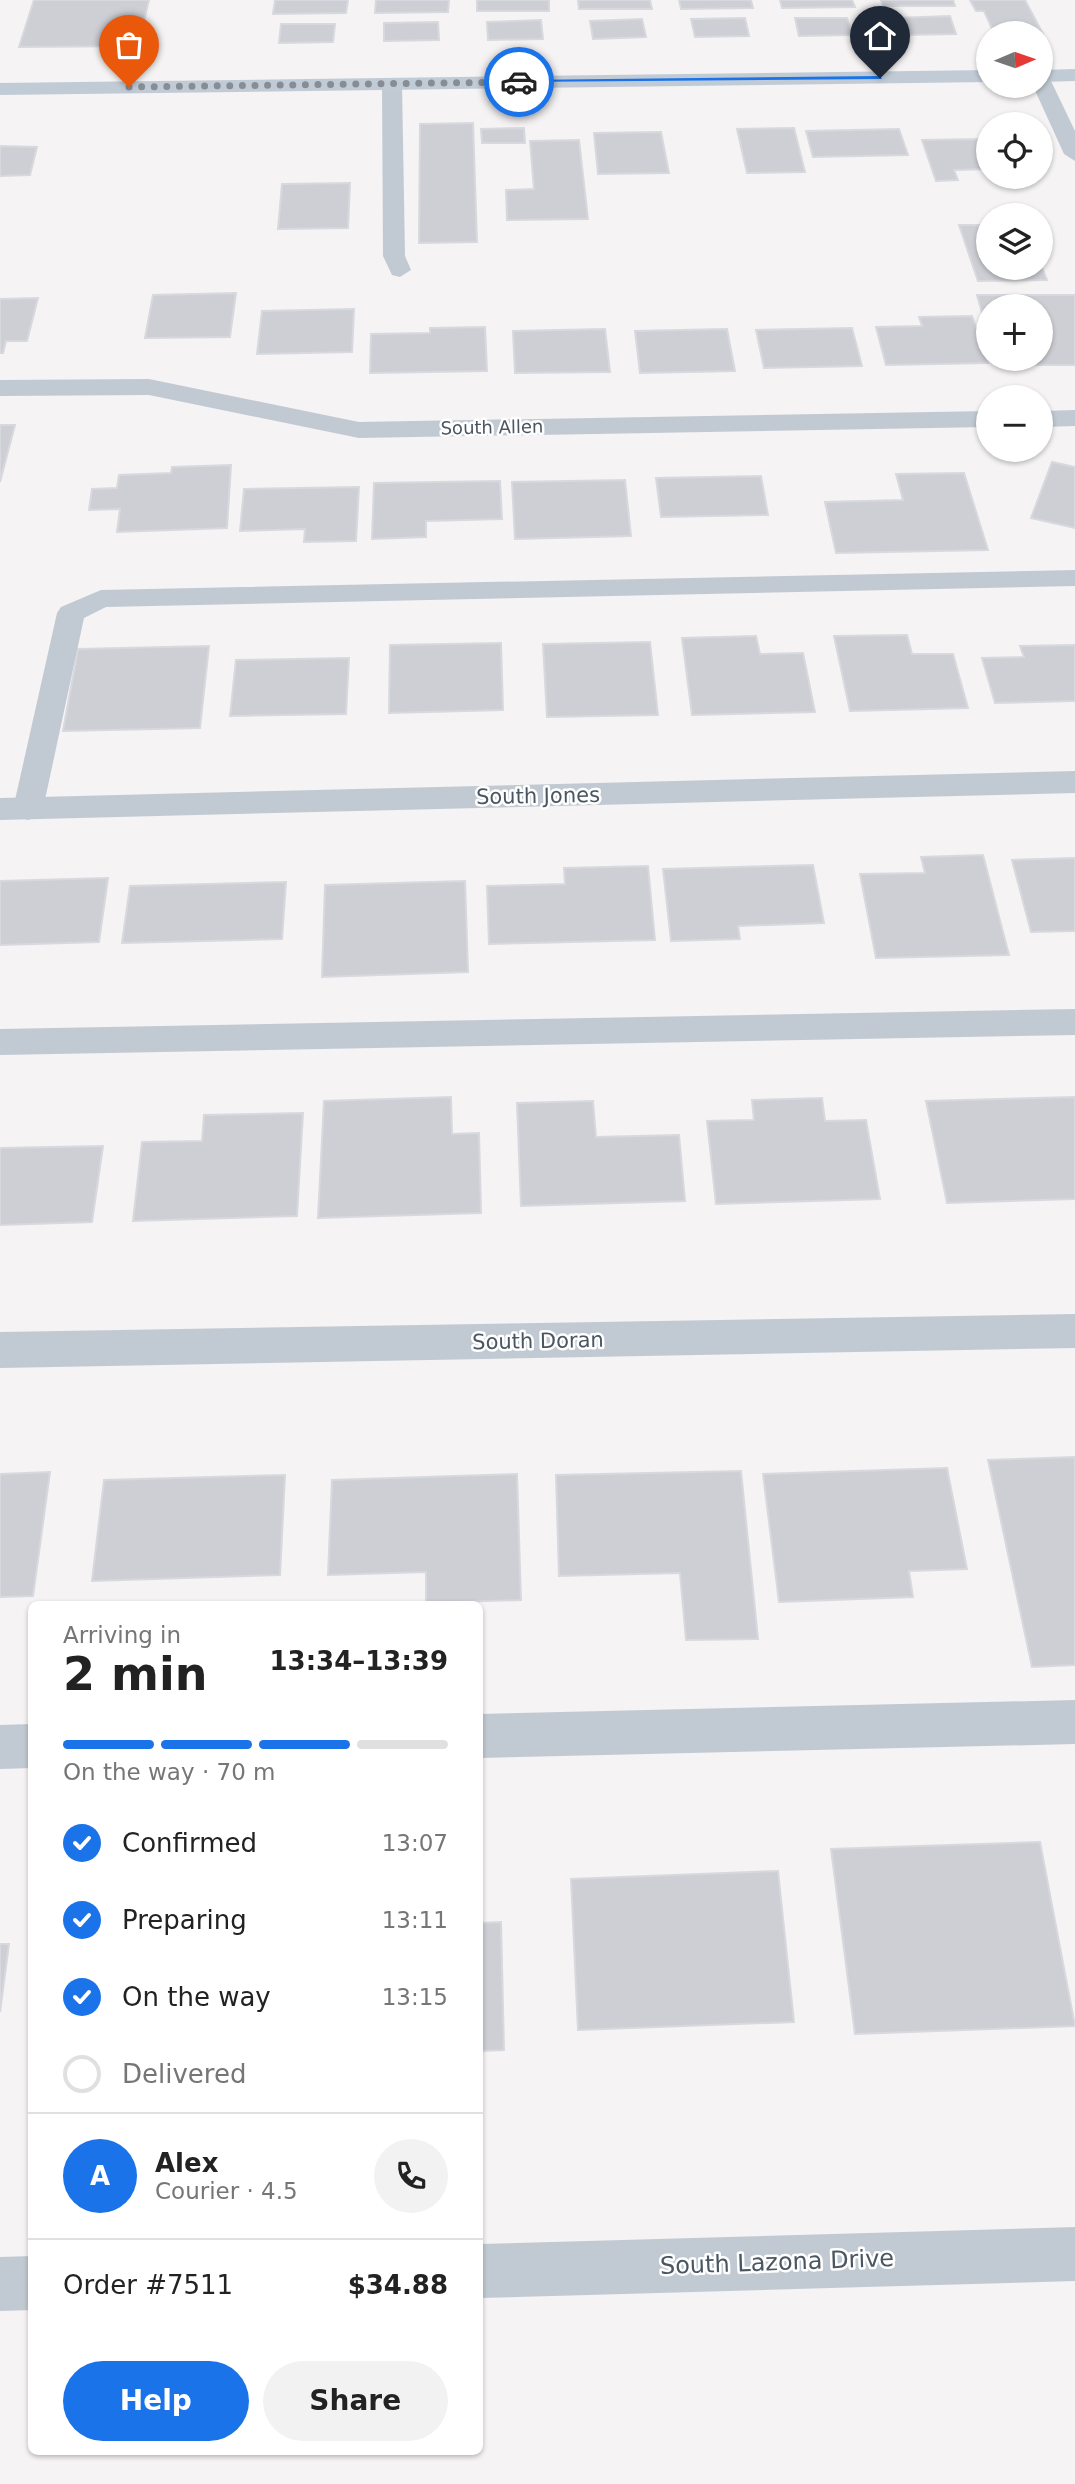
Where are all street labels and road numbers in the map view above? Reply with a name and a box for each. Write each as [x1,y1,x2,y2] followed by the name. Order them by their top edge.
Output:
[440,416,544,438] street label: South Allen
[476,783,600,809] street label: South Jones
[472,1328,604,1354] street label: South Doran
[659,2244,895,2280] street label: South Lazona Drive

